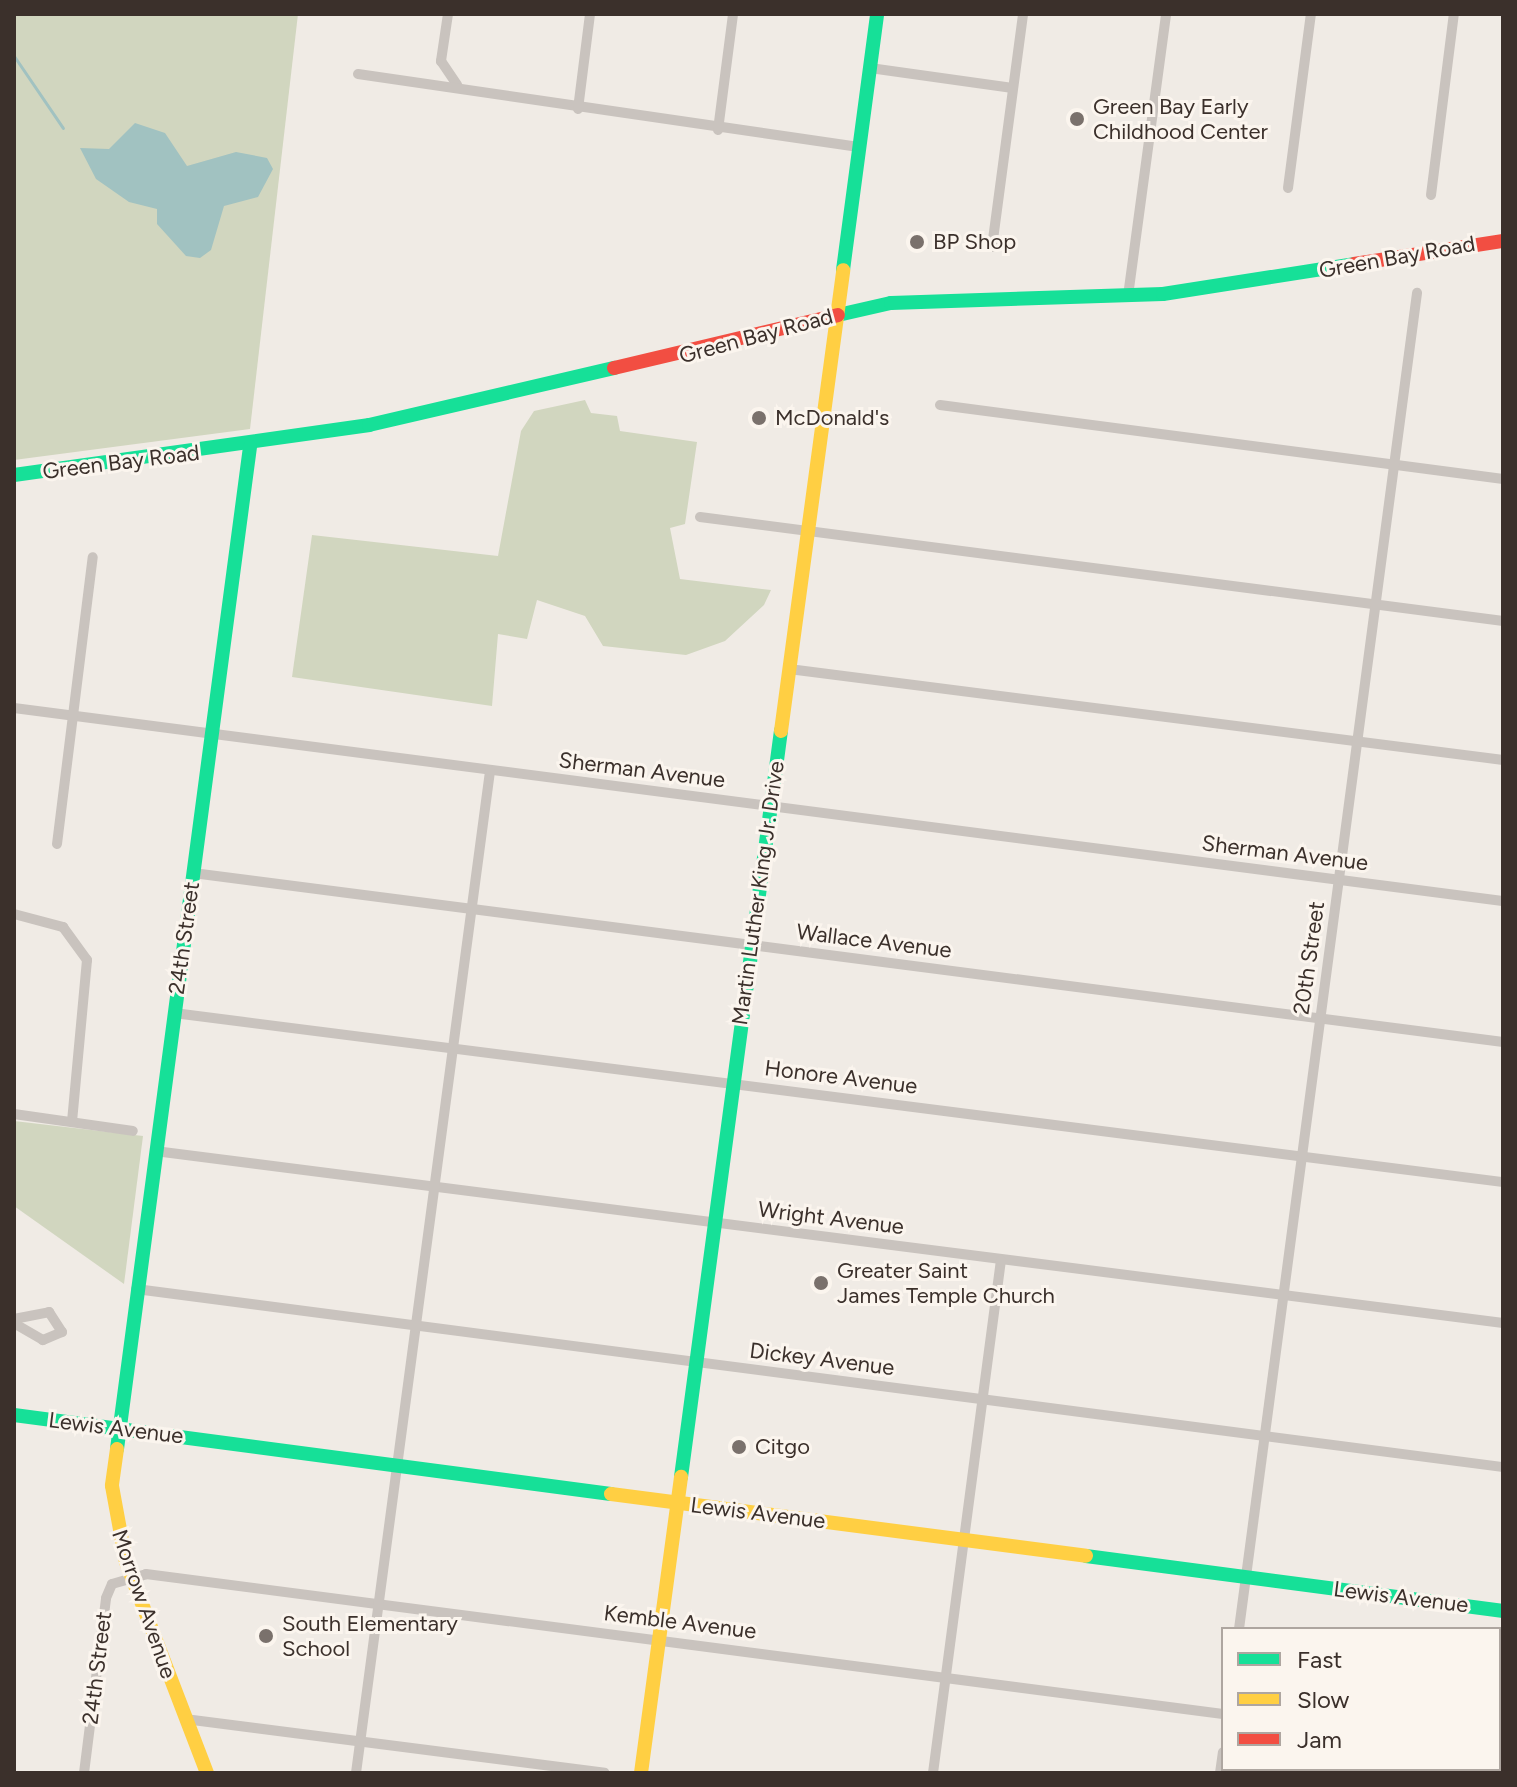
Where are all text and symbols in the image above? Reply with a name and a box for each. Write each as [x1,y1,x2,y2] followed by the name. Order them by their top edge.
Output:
[1093,93,1268,144] place label: Green Bay Early Childhood Center
[1068,110,1086,128] marker: Green Bay Early Childhood Center
[933,229,1016,255] place label: BP Shop
[1317,230,1477,284] street label: Green Bay Road
[908,233,926,251] marker: BP Shop
[676,303,836,369] street label: Green Bay Road
[775,405,889,431] place label: McDonald's
[750,409,768,427] marker: McDonald's
[41,439,201,485] street label: Green Bay Road
[557,747,727,793] street label: Sherman Avenue
[726,759,790,1027] street label: Martin Luther King Jr. Drive
[1200,830,1370,876] street label: Sherman Avenue
[163,880,205,996] street label: 24th Street
[1288,900,1330,1016] street label: 20th Street
[795,918,953,964] street label: Wallace Avenue
[763,1055,919,1099] street label: Honore Avenue
[756,1196,906,1240] street label: Wright Avenue
[837,1257,1055,1308] place label: Greater Saint James Temple Church
[812,1274,830,1292] marker: Greater Saint James Temple Church
[748,1337,896,1381] street label: Dickey Avenue
[47,1407,185,1449] street label: Lewis Avenue
[755,1434,810,1460] place label: Citgo
[730,1438,748,1456] marker: Citgo
[689,1492,827,1534] street label: Lewis Avenue
[106,1526,182,1682] street label: Morrow Avenue
[1332,1576,1470,1618] street label: Lewis Avenue
[602,1600,758,1644] street label: Kemble Avenue
[77,1610,117,1726] street label: 24th Street
[282,1610,458,1662] place label: South Elementary School
[257,1627,275,1645] marker: South Elementary School
[1221,1627,1501,1771] legend
[1297,1645,1342,1674] text: Fast
[1297,1685,1349,1714] text: Slow
[1297,1725,1342,1754] text: Jam

